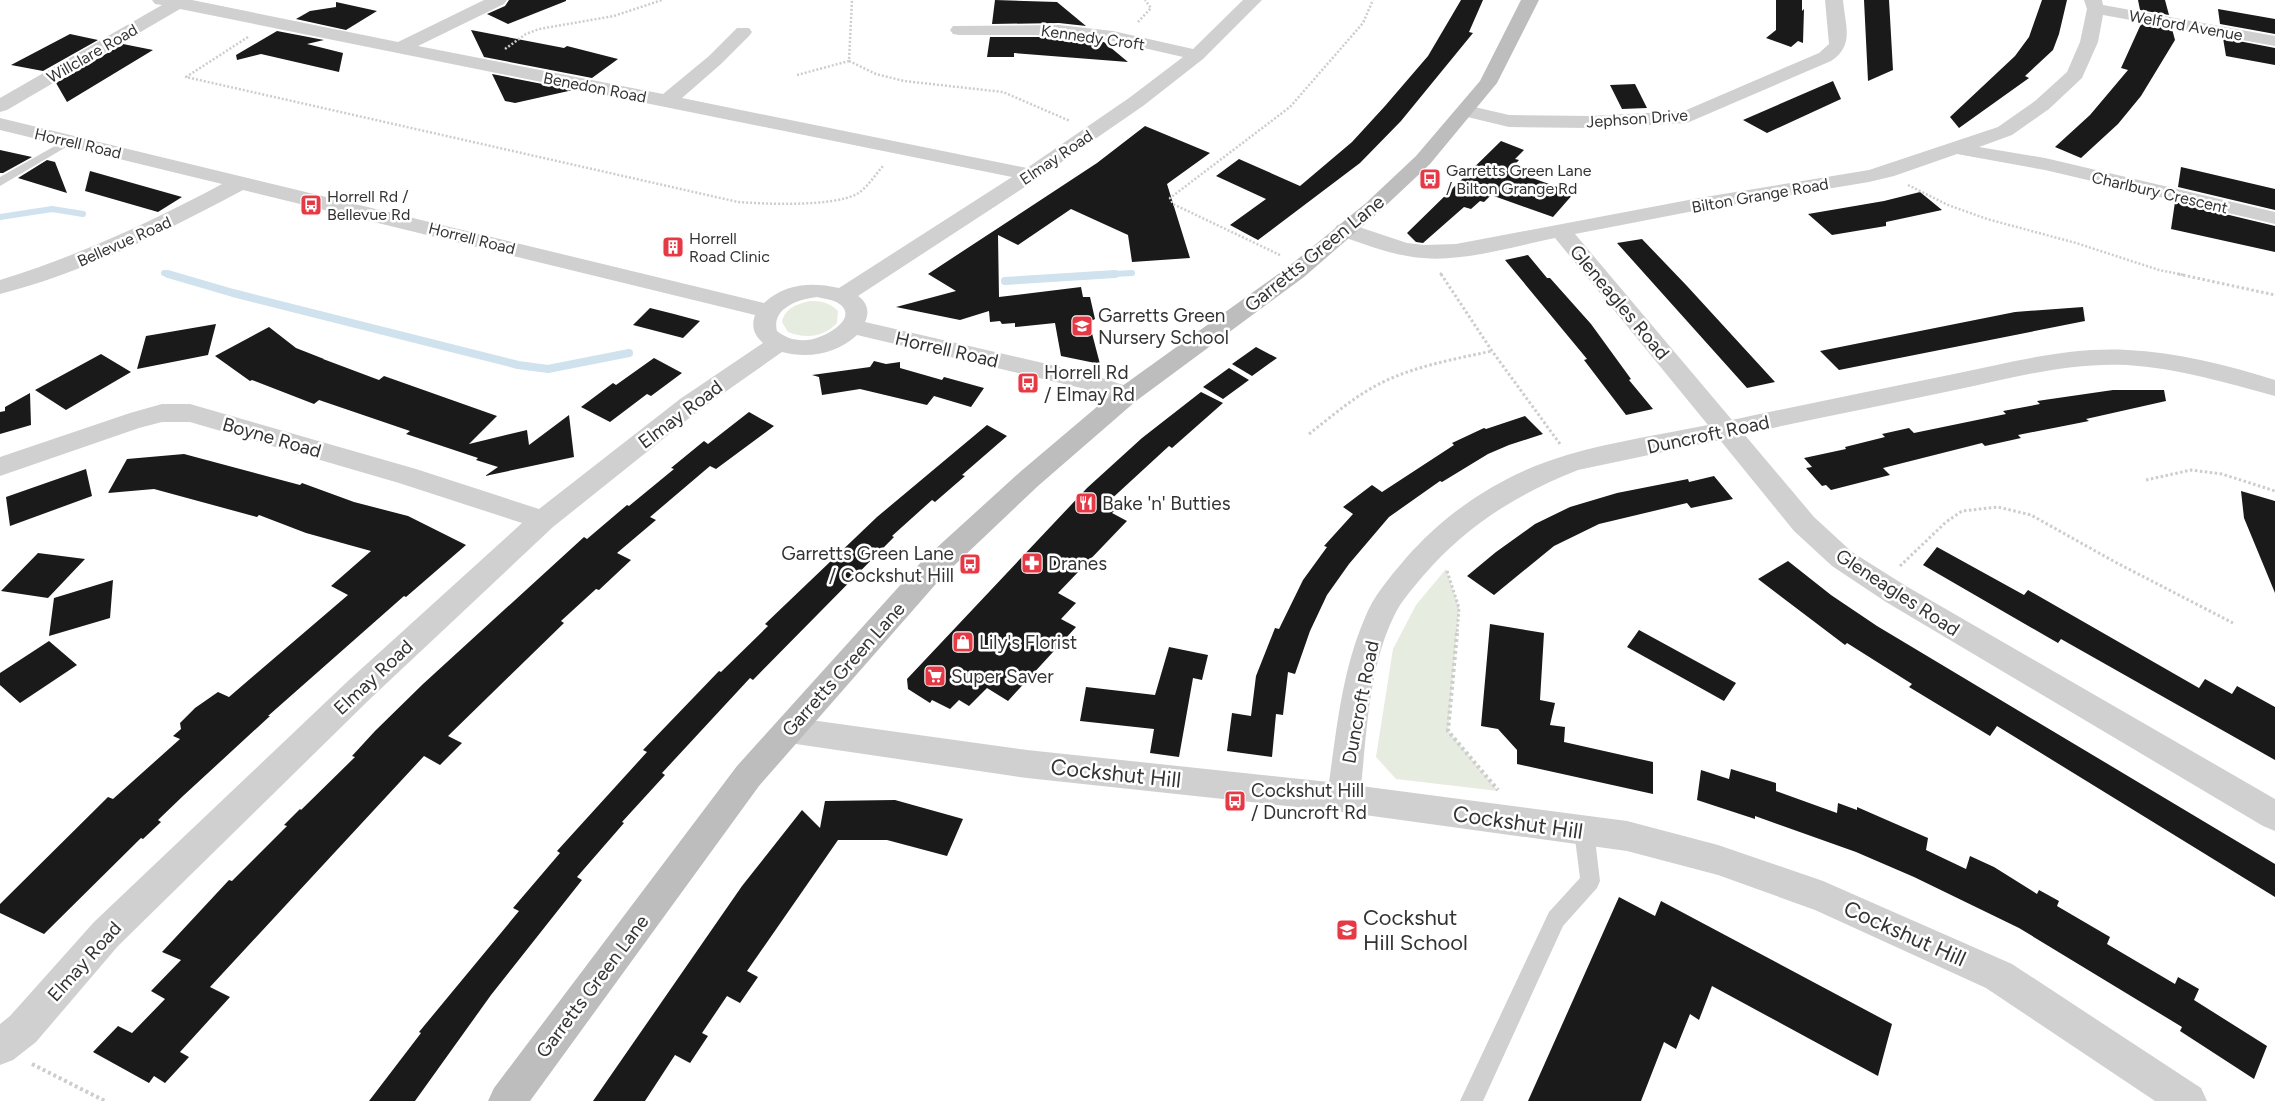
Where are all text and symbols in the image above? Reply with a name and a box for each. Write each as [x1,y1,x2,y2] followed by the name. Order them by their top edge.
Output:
[2128,6,2244,45] street label: Welford Avenue
[44,20,141,87] street label: Willclare Road
[1040,21,1146,54] street label: Kennedy Croft
[542,68,648,107] street label: Benedon Road
[1586,105,1689,132] street label: Jephson Drive
[33,124,123,163] street label: Horrell Road
[1016,126,1096,189] street label: Elmay Road
[1446,161,1592,198] place label: Garretts Green Lane / Bilton Grange Rd
[1418,167,1442,191] bus stop icon: Garretts Green Lane / Bilton Grange Rd
[2090,168,2230,217] street label: Charlbury Crescent
[1690,174,1830,217] street label: Bilton Grange Road
[327,187,410,224] place label: Horrell Rd / Bellevue Rd
[1240,190,1389,317] street label: Garretts Green Lane
[299,193,323,217] bus stop icon: Horrell Rd / Bellevue Rd
[74,212,174,271] street label: Bellevue Road
[427,219,517,258] street label: Horrell Road
[689,229,770,266] place label: Horrell Road Clinic
[661,235,685,259] building icon: Horrell Road Clinic
[1565,240,1674,364] street label: Gleneagles Road
[1098,304,1229,349] place label: Garretts Green Nursery School
[1070,314,1094,338] school or university icon: Garretts Green Nursery School
[893,326,1001,373] street label: Horrell Road
[1044,361,1135,406] place label: Horrell Rd / Elmay Rd
[1016,371,1040,395] bus stop icon: Horrell Rd / Elmay Rd
[634,375,727,454] street label: Elmay Road
[1645,410,1771,459] street label: Duncroft Road
[220,412,324,463] street label: Boyne Road
[1074,491,1098,515] restaurant icon: Bake 'n' Butties
[1102,492,1231,515] place label: Bake 'n' Butties
[781,542,954,587] place label: Garretts Green Lane / Cockshut Hill
[1832,544,1964,641] street label: Gleneagles Road
[1020,551,1044,575] pharmacy icon: Dranes
[958,552,982,576] bus stop icon: Garretts Green Lane / Cockshut Hill
[1048,552,1107,575] place label: Dranes
[777,597,910,741] street label: Garretts Green Lane
[951,630,975,654] shop icon: Lily's Florist
[979,631,1077,654] place label: Lily's Florist
[329,635,418,720] street label: Elmay Road
[1337,639,1384,765] street label: Duncroft Road
[923,664,947,688] supermarket icon: Super Saver
[951,665,1054,688] place label: Super Saver
[1049,753,1183,794] street label: Cockshut Hill
[1251,779,1367,824] place label: Cockshut Hill / Duncroft Rd
[1223,789,1247,813] bus stop icon: Cockshut Hill / Duncroft Rd
[1451,800,1585,845] street label: Cockshut Hill
[1839,894,1970,972] street label: Cockshut Hill
[1363,904,1468,956] place label: Cockshut Hill School
[531,910,654,1062] street label: Garretts Green Lane
[43,917,126,1006] street label: Elmay Road
[1335,918,1359,942] school or university icon: Cockshut Hill School

